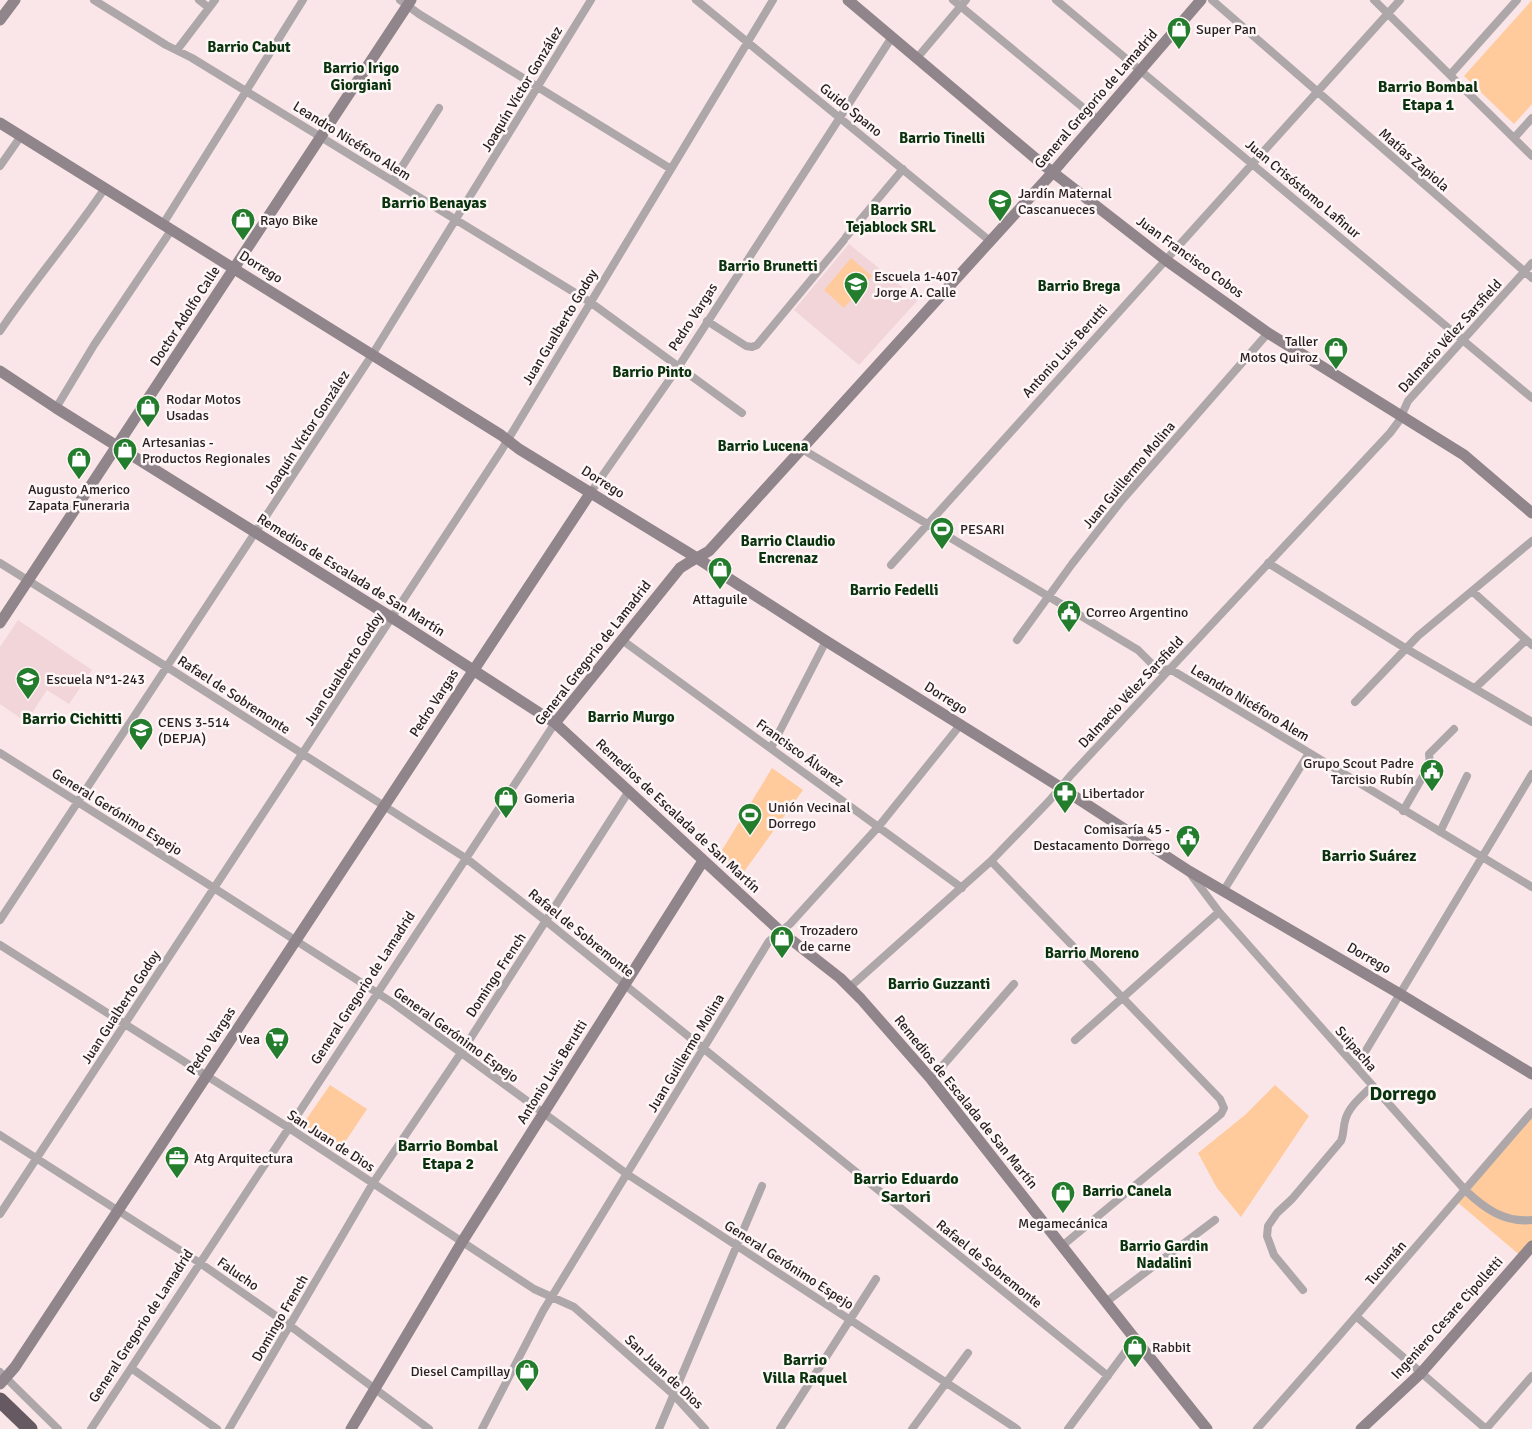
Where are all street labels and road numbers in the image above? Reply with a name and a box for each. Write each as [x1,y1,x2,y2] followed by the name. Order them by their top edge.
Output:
[478,23,566,155] street label: Joaquín Víctor González
[1031,26,1161,172] street label: General Gregorio de Lamadrid
[816,80,886,140] street label: Guido Spano
[290,98,414,184] street label: Leandro Nicéforo Alem
[1375,125,1453,195] street label: Matías Zapiola
[1242,136,1365,243] street label: Juan Crisóstomo Lafinur
[1133,212,1247,302] street label: Juan Francisco Cobos
[236,247,286,287] street label: Dorrego
[146,263,224,369] street label: Doctor Adolfo Calle
[519,266,601,388] street label: Juan Gualberto Godoy
[1395,276,1505,396] street label: Dalmacio Vélez Sarsfield
[665,280,721,354] street label: Pedro Vargas
[1019,301,1111,401] street label: Antonio Luis Berutti
[261,367,353,497] street label: Joaquín Víctor González
[1079,418,1179,532] street label: Juan Guillermo Molina
[578,462,628,502] street label: Dorrego
[254,510,448,640] street label: Remedios de Escalada de San Martín
[531,577,655,729] street label: General Gregorio de Lamadrid
[301,609,387,729] street label: Juan Gualberto Godoy
[1075,633,1187,751] street label: Dalmacio Vélez Sarsfield
[174,652,294,738] street label: Rafael de Sobremonte
[1187,661,1313,745] street label: Leandro Nicéforo Alem
[406,666,462,740] street label: Pedro Vargas
[921,678,971,718] street label: Dorrego
[753,715,847,791] street label: Francisco Álvarez
[592,735,764,897] street label: Remedios de Escalada de San Martín
[49,765,185,859] street label: General Gerónimo Espejo
[525,885,637,981] street label: Rafael de Sobremonte
[307,908,419,1068] street label: General Gregorio de Lamadrid
[462,930,530,1020] street label: Domingo French
[1344,939,1394,977] street label: Dorrego
[78,947,164,1067] street label: Juan Gualberto Godoy
[390,984,522,1086] street label: General Gerónimo Espejo
[644,991,728,1115] street label: Juan Guillermo Molina
[183,1004,239,1078] street label: Pedro Vargas
[891,1012,1041,1192] street label: Remedios de Escalada de San Martín
[513,1017,591,1127] street label: Antonio Luis Berutti
[1332,1023,1380,1075] street label: Suipacha
[284,1106,378,1176] street label: San Juan de Dios
[933,1216,1045,1312] street label: Rafael de Sobremonte
[721,1217,857,1313] street label: General Gerónimo Espejo
[1362,1237,1410,1289] street label: Tucumán
[85,1246,197,1406] street label: General Gregorio de Lamadrid
[1387,1253,1507,1383] street label: Ingeniero Cesare Cipolletti
[214,1254,262,1294] street label: Falucho
[248,1272,312,1364] street label: Domingo French
[621,1331,707,1413] street label: San Juan de Dios

